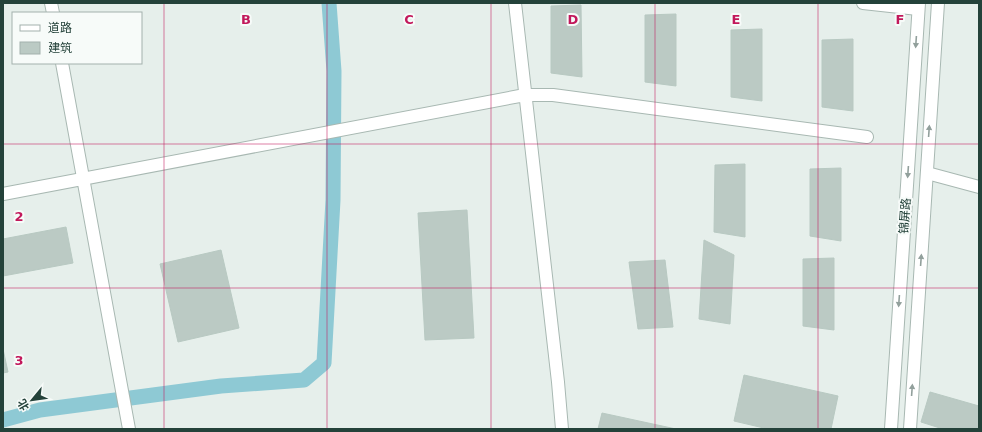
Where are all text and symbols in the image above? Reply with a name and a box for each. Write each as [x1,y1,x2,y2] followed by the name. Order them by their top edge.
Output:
[12,12,142,64] legend
[241,12,251,27] text: B
[404,12,414,27] text: C
[568,12,579,27] text: D
[732,12,740,27] text: E
[896,12,904,27] text: F
[48,21,72,35] text: 道路
[913,36,920,48] one-way arrow
[48,41,72,55] text: 建筑
[926,125,933,137] one-way arrow
[904,166,911,178] one-way arrow
[897,198,913,234] street label: 锦屏路
[14,209,24,224] text: 2
[917,254,924,266] one-way arrow
[896,295,903,307] one-way arrow
[14,353,24,368] text: 3
[12,380,52,420] north arrow
[909,384,916,396] one-way arrow
[15,397,32,413] text: 北

